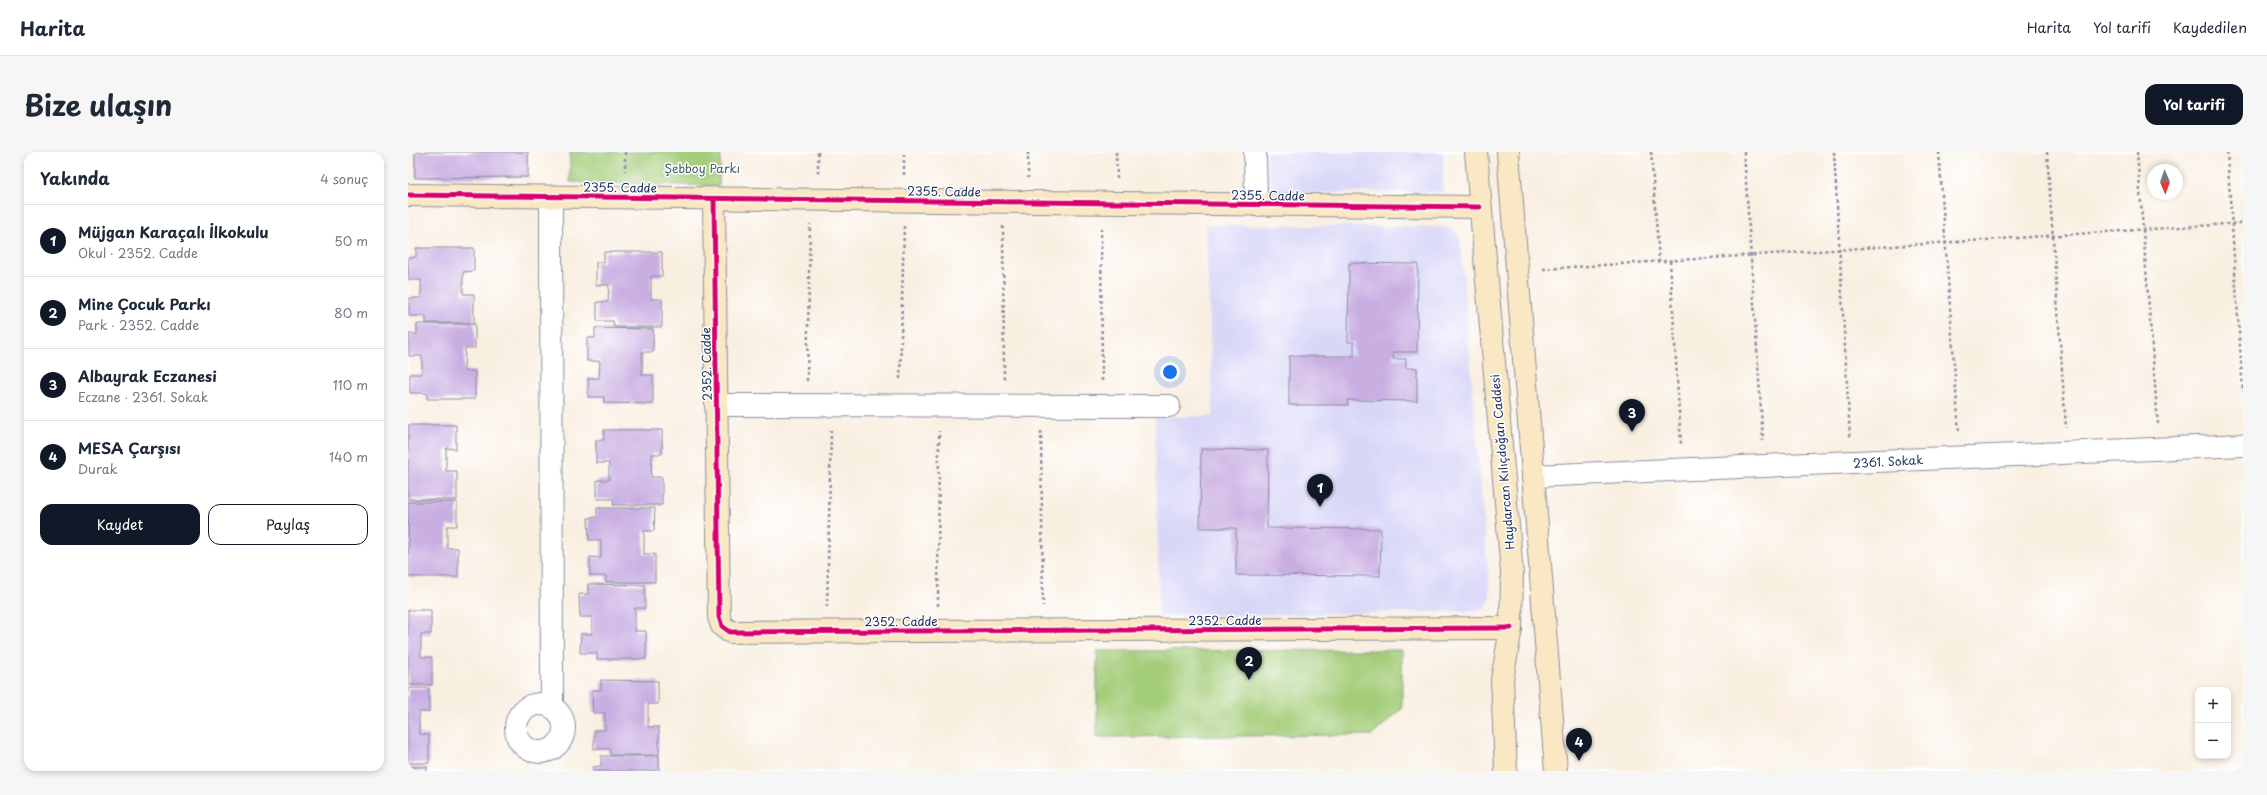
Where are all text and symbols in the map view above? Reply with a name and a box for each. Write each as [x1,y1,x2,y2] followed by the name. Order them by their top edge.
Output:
[20,14,85,42] text: Harita
[2027,17,2071,38] text: Harita
[2093,17,2151,38] text: Yol tarifi
[2173,17,2247,38] text: Kaydedilen
[24,83,172,126] text: Bize ulaşın
[2145,84,2243,125] button: Yol tarifi
[664,159,740,177] park label: Şebboy Parkı
[2147,164,2183,200] north arrow
[40,165,110,191] text: Yakında
[320,169,368,188] text: 4 sonuç
[583,177,657,197] street label: 2355. Cadde
[907,181,981,201] street label: 2355. Cadde
[1231,185,1305,205] street label: 2355. Cadde
[78,220,269,243] text: Müjgan Karaçalı İlkokulu
[50,231,56,250] text: 1
[334,231,368,250] text: 50 m
[78,243,198,262] text: Okul · 2352. Cadde
[78,292,211,315] text: Mine Çocuk Parkı
[48,303,58,322] text: 2
[334,303,368,322] text: 80 m
[78,315,199,334] text: Park · 2352. Cadde
[696,327,716,401] street label: 2352. Cadde
[1160,362,1180,382] your location
[78,364,217,387] text: Albayrak Eczanesi
[1485,373,1519,550] street label: Haydarcan Kılıçdoğan Caddesi
[49,375,57,394] text: 3
[333,375,368,394] text: 110 m
[78,387,208,406] text: Eczane · 2361. Sokak
[1619,399,1645,432] pin: 3
[78,436,181,459] text: MESA Çarşısı
[49,447,57,466] text: 4
[329,447,368,466] text: 140 m
[1853,450,1924,472] street label: 2361. Sokak
[78,459,118,478] text: Durak
[1307,474,1333,507] pin: 1
[40,504,200,545] button: Kaydet
[208,504,368,545] button: Paylaş
[1188,611,1262,629] street label: 2352. Cadde
[864,612,938,630] street label: 2352. Cadde
[1236,647,1262,680] pin: 2
[2195,687,2231,759] map controls
[2195,687,2231,723] button: +
[2195,723,2231,759] button: −
[1566,728,1592,761] pin: 4

